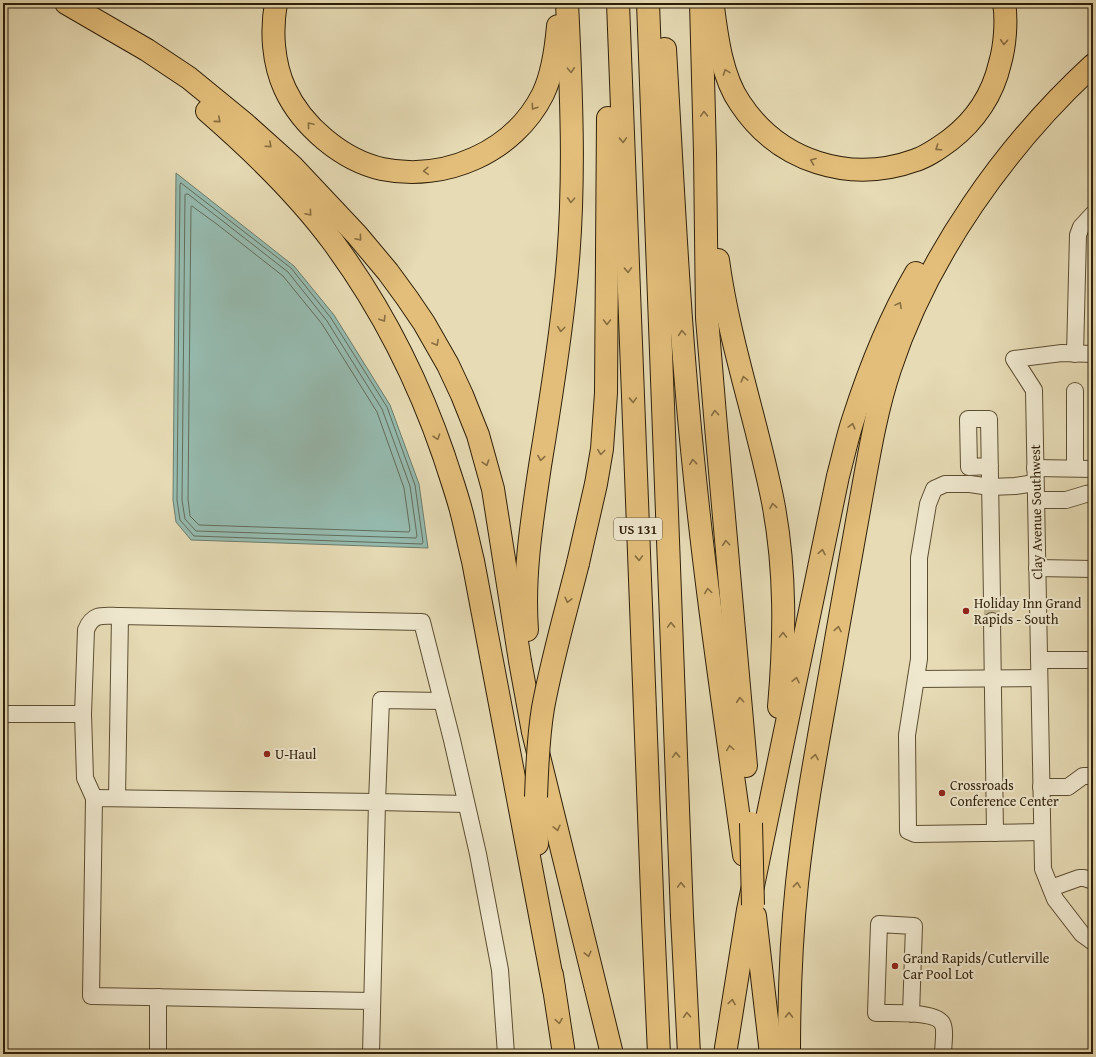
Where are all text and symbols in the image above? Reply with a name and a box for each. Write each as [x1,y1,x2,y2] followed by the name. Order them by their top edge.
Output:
[1000,39,1008,45] one-way arrow
[566,67,575,73] one-way arrow
[723,68,731,75] one-way arrow
[532,103,539,110] one-way arrow
[700,111,708,117] one-way arrow
[213,116,220,123] one-way arrow
[307,122,315,130] one-way arrow
[619,137,627,143] one-way arrow
[264,140,272,148] one-way arrow
[935,143,942,151] one-way arrow
[810,158,817,166] one-way arrow
[423,167,429,176] one-way arrow
[567,197,576,203] one-way arrow
[305,208,312,215] one-way arrow
[355,233,362,241] one-way arrow
[624,267,632,273] one-way arrow
[894,302,902,309] one-way arrow
[378,315,385,322] one-way arrow
[603,319,611,325] one-way arrow
[557,326,566,332] one-way arrow
[678,330,687,336] one-way arrow
[431,339,438,346] one-way arrow
[740,376,749,383] one-way arrow
[629,397,637,403] one-way arrow
[710,410,719,416] one-way arrow
[847,422,856,429] one-way arrow
[433,434,441,441] one-way arrow
[1025,444,1047,580] street label: Clay Avenue Southwest
[597,449,606,455] one-way arrow
[538,455,546,461] one-way arrow
[481,459,490,466] one-way arrow
[689,459,698,465] one-way arrow
[769,503,778,509] one-way arrow
[614,518,662,540] road number: US 131
[722,540,731,546] one-way arrow
[818,549,826,555] one-way arrow
[634,555,643,561] one-way arrow
[704,588,713,594] one-way arrow
[974,593,1082,629] place label: Holiday Inn Grand Rapids - South
[565,597,573,604] one-way arrow
[961,606,971,616] marker: Holiday Inn Grand Rapids - South
[667,622,675,628] one-way arrow
[833,626,842,632] one-way arrow
[779,632,787,638] one-way arrow
[792,677,800,683] one-way arrow
[736,697,745,703] one-way arrow
[275,744,317,764] place label: U-Haul
[726,745,735,751] one-way arrow
[262,749,272,759] marker: U-Haul
[672,752,680,758] one-way arrow
[810,753,819,760] one-way arrow
[950,775,1059,811] place label: Crossroads Conference Center
[937,788,947,798] marker: Crossroads Conference Center
[552,824,561,831] one-way arrow
[677,882,685,888] one-way arrow
[792,882,801,888] one-way arrow
[903,948,1050,984] place label: Grand Rapids/Cutlerville Car Pool Lot
[584,951,592,957] one-way arrow
[890,961,900,971] marker: Grand Rapids/Cutlerville Car Pool Lot
[727,998,736,1005] one-way arrow
[683,1012,691,1018] one-way arrow
[785,1012,793,1018] one-way arrow
[554,1018,563,1024] one-way arrow

